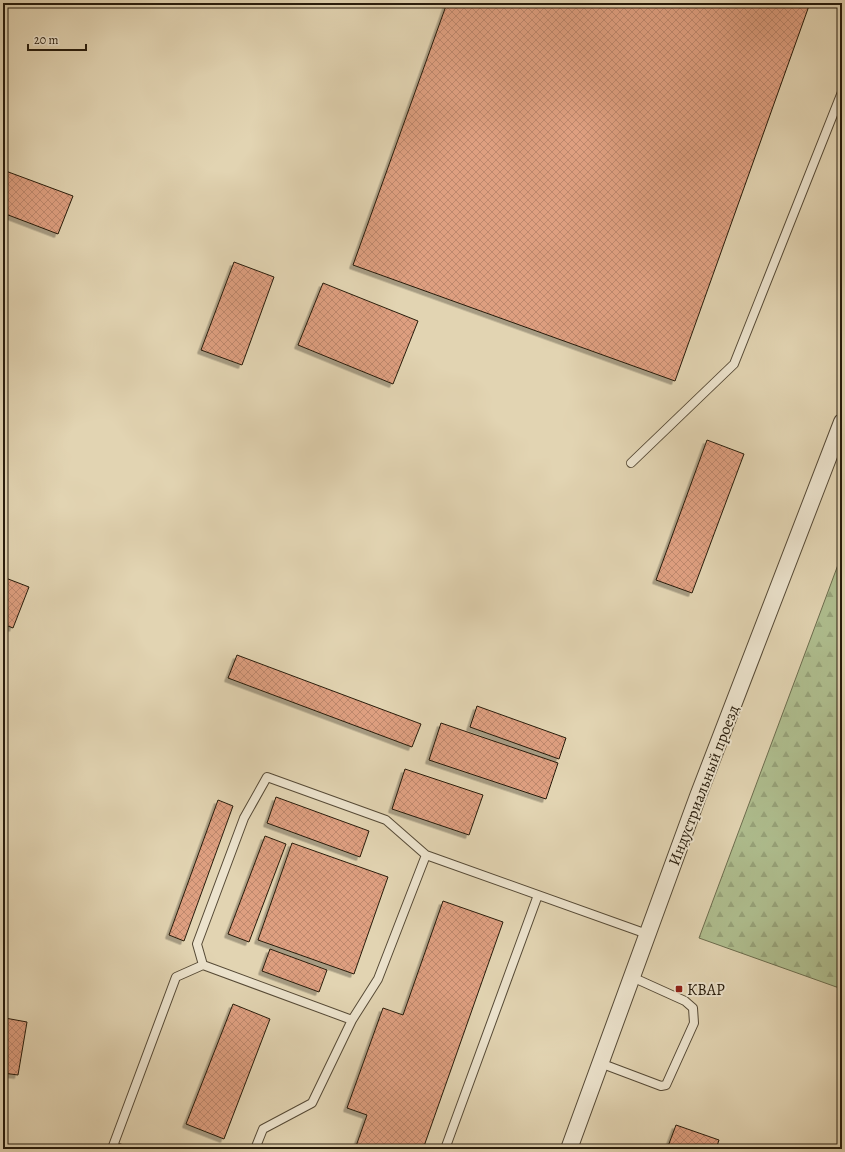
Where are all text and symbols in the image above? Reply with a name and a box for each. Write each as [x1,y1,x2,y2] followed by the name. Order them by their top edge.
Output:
[28,26,86,52] scale bar
[34,32,58,48] text: 20 m
[663,702,745,869] street label: Индустриальный проезд
[687,979,725,1001] place label: КВАР
[674,984,684,994] marker: КВАР

